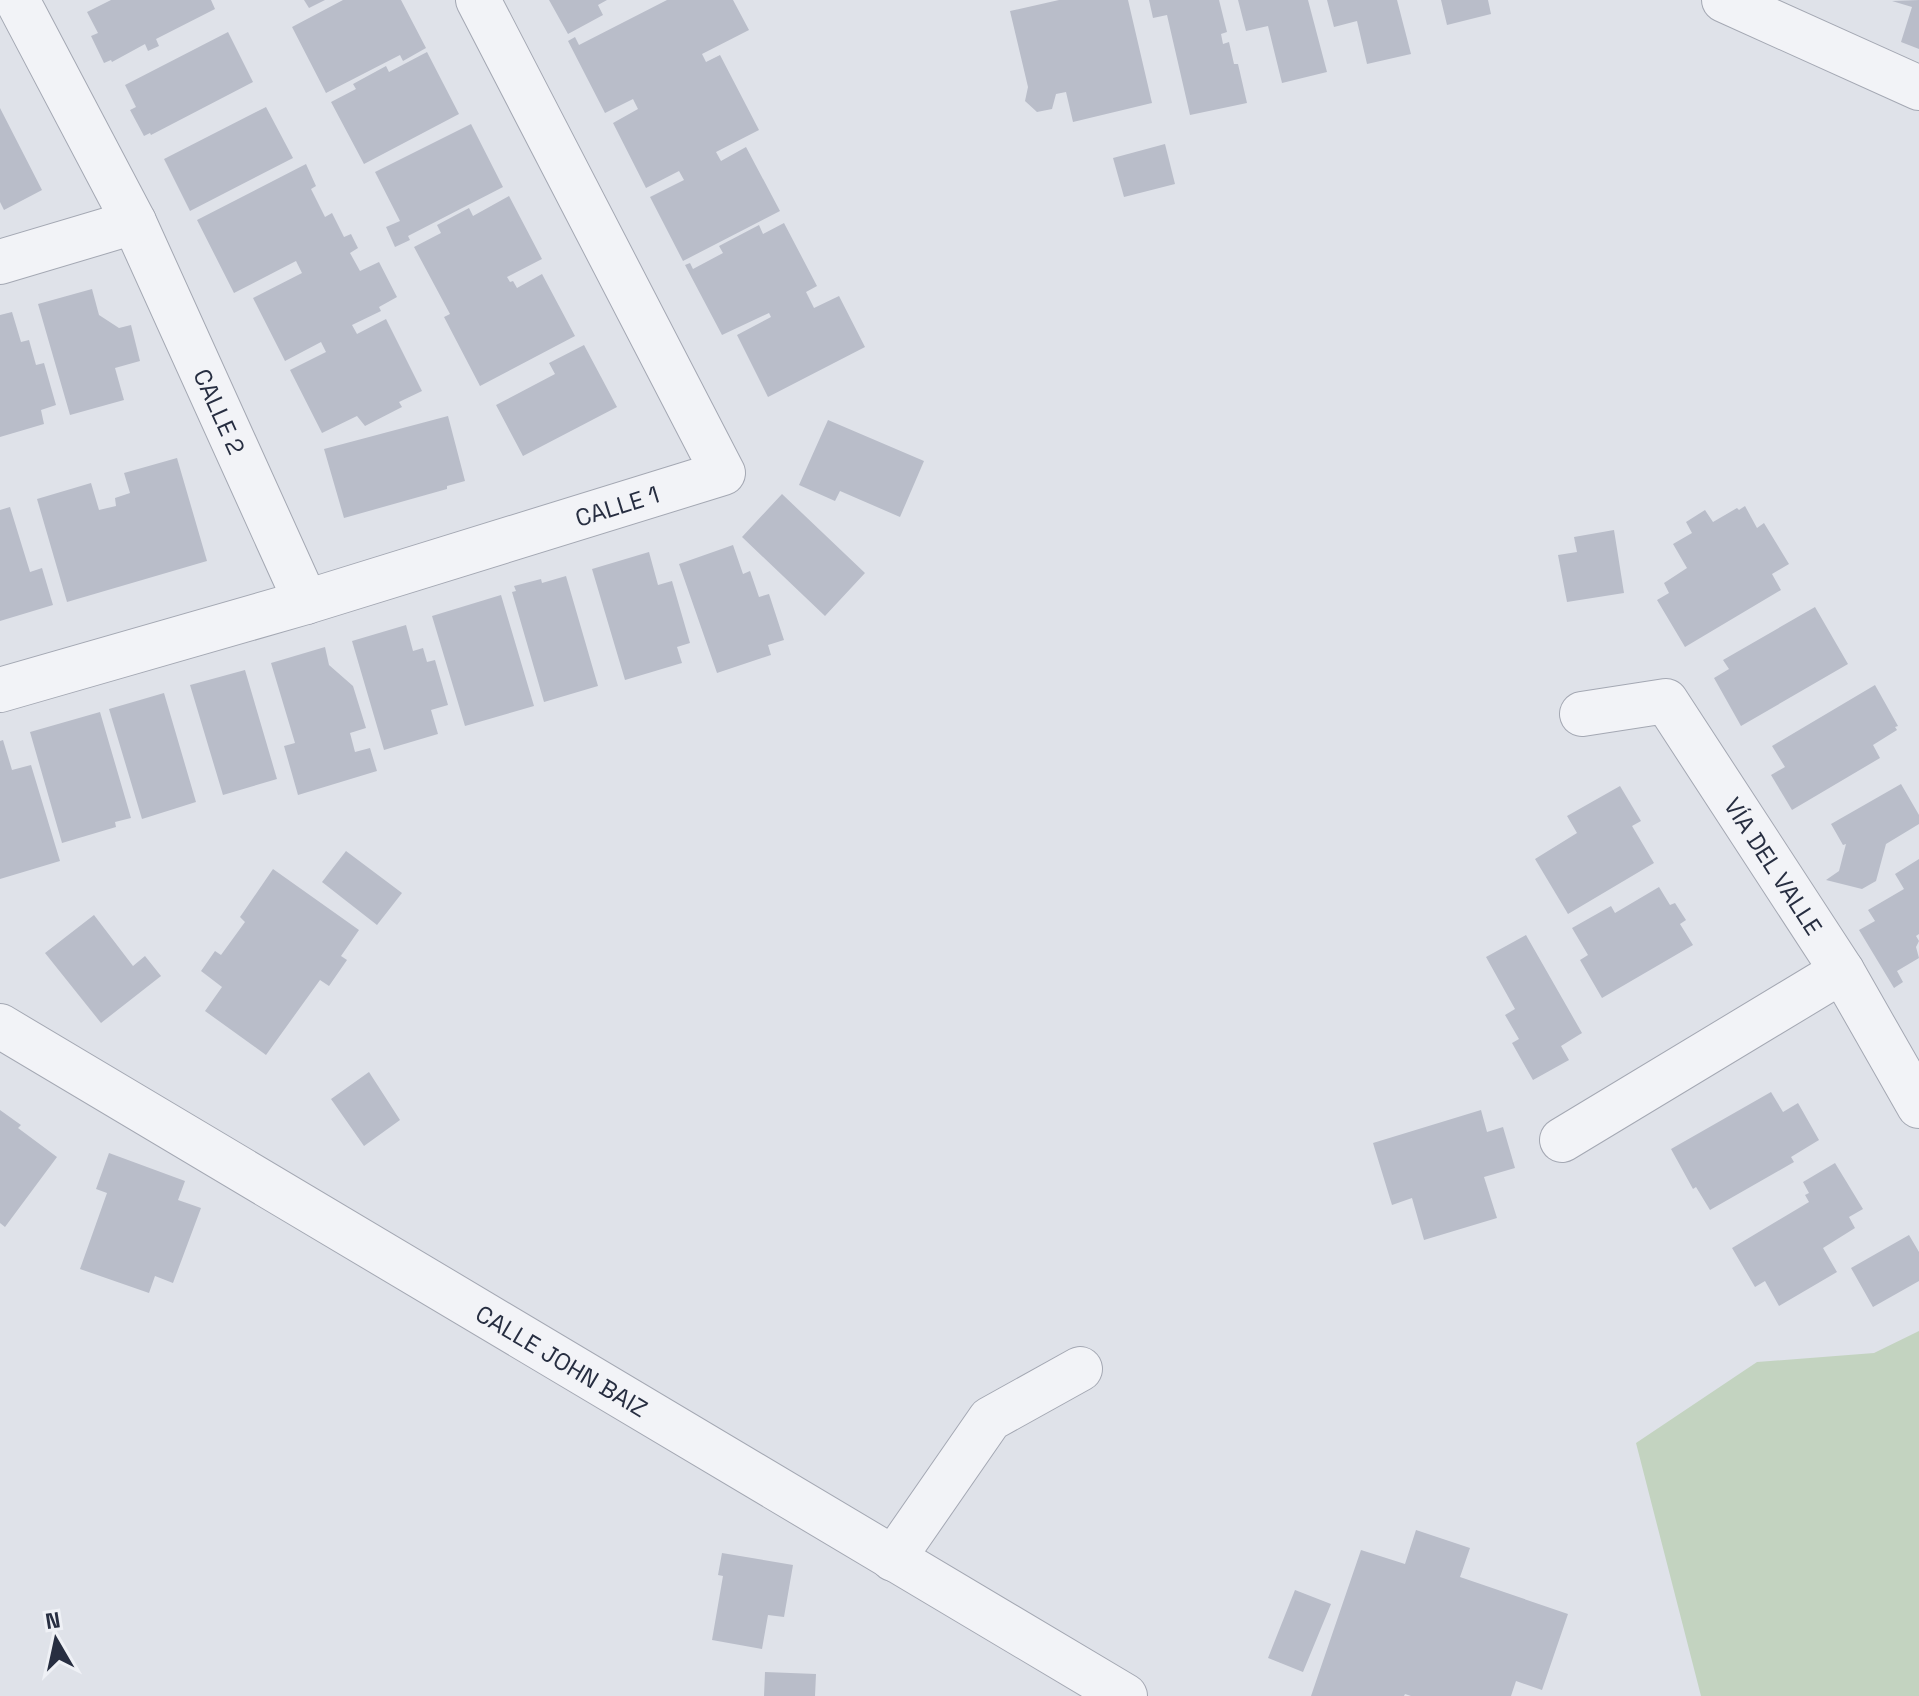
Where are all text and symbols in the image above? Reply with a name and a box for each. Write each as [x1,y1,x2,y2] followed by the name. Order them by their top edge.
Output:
[187,364,253,459] street label: CALLE 2
[571,478,663,533] street label: CALLE 1
[1717,791,1830,941] street label: VÍA DEL VALLE
[470,1297,653,1424] street label: CALLE JOHN BAIZ
[16,1600,96,1680] north arrow
[43,1605,62,1635] text: N

